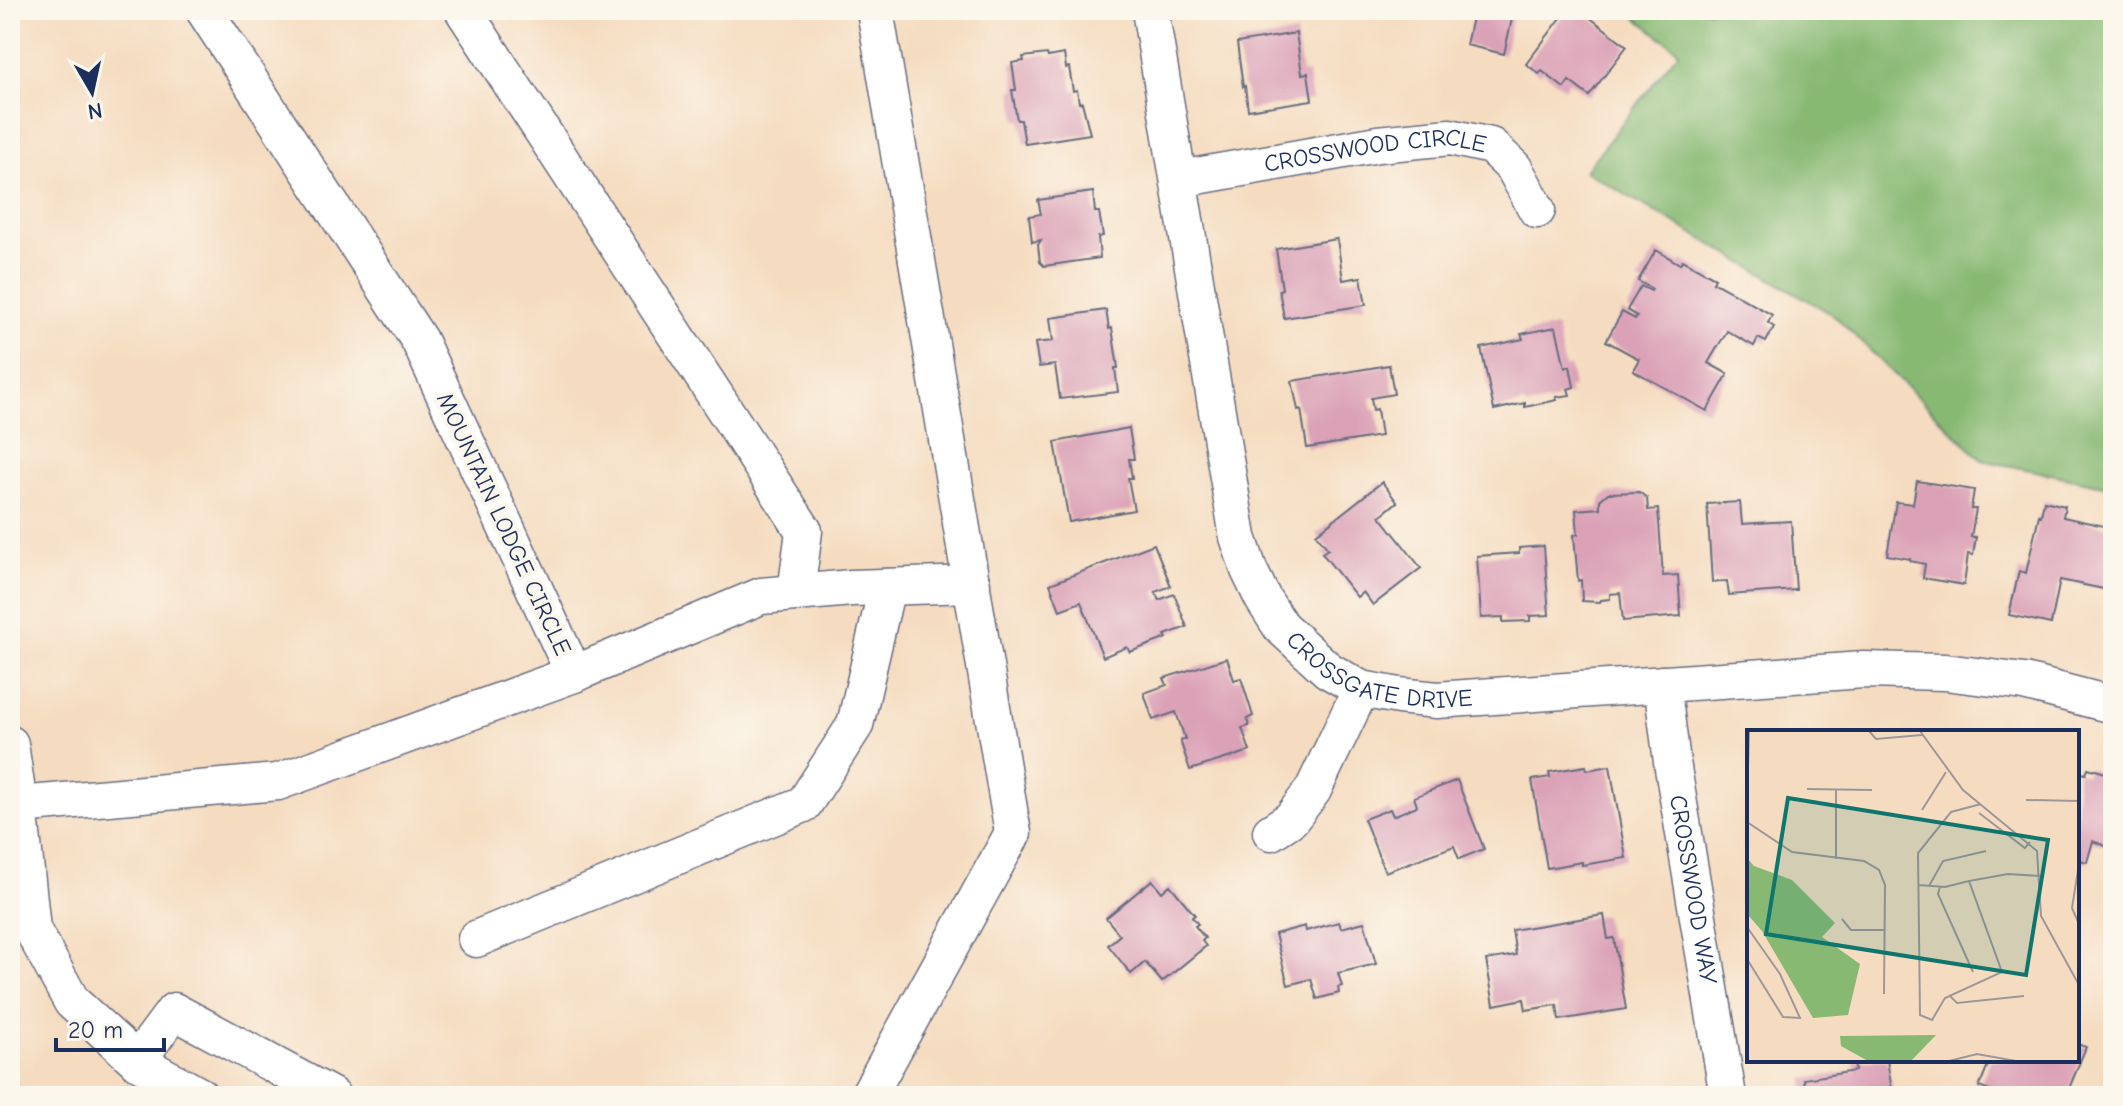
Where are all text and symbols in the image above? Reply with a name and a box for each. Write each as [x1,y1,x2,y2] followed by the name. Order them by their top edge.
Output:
[52,52,132,132] north arrow
[86,97,104,125] text: N
[1262,122,1489,178] street label: CROSSWOOD CIRCLE
[431,388,577,660] street label: MOUNTAIN LODGE CIRCLE
[1281,625,1473,714] street label: CROSSGATE DRIVE
[1747,730,2079,1062] inset map
[1664,793,1723,987] street label: CROSSWOOD WAY
[56,1002,164,1052] scale bar
[68,1016,123,1044] text: 20 m

